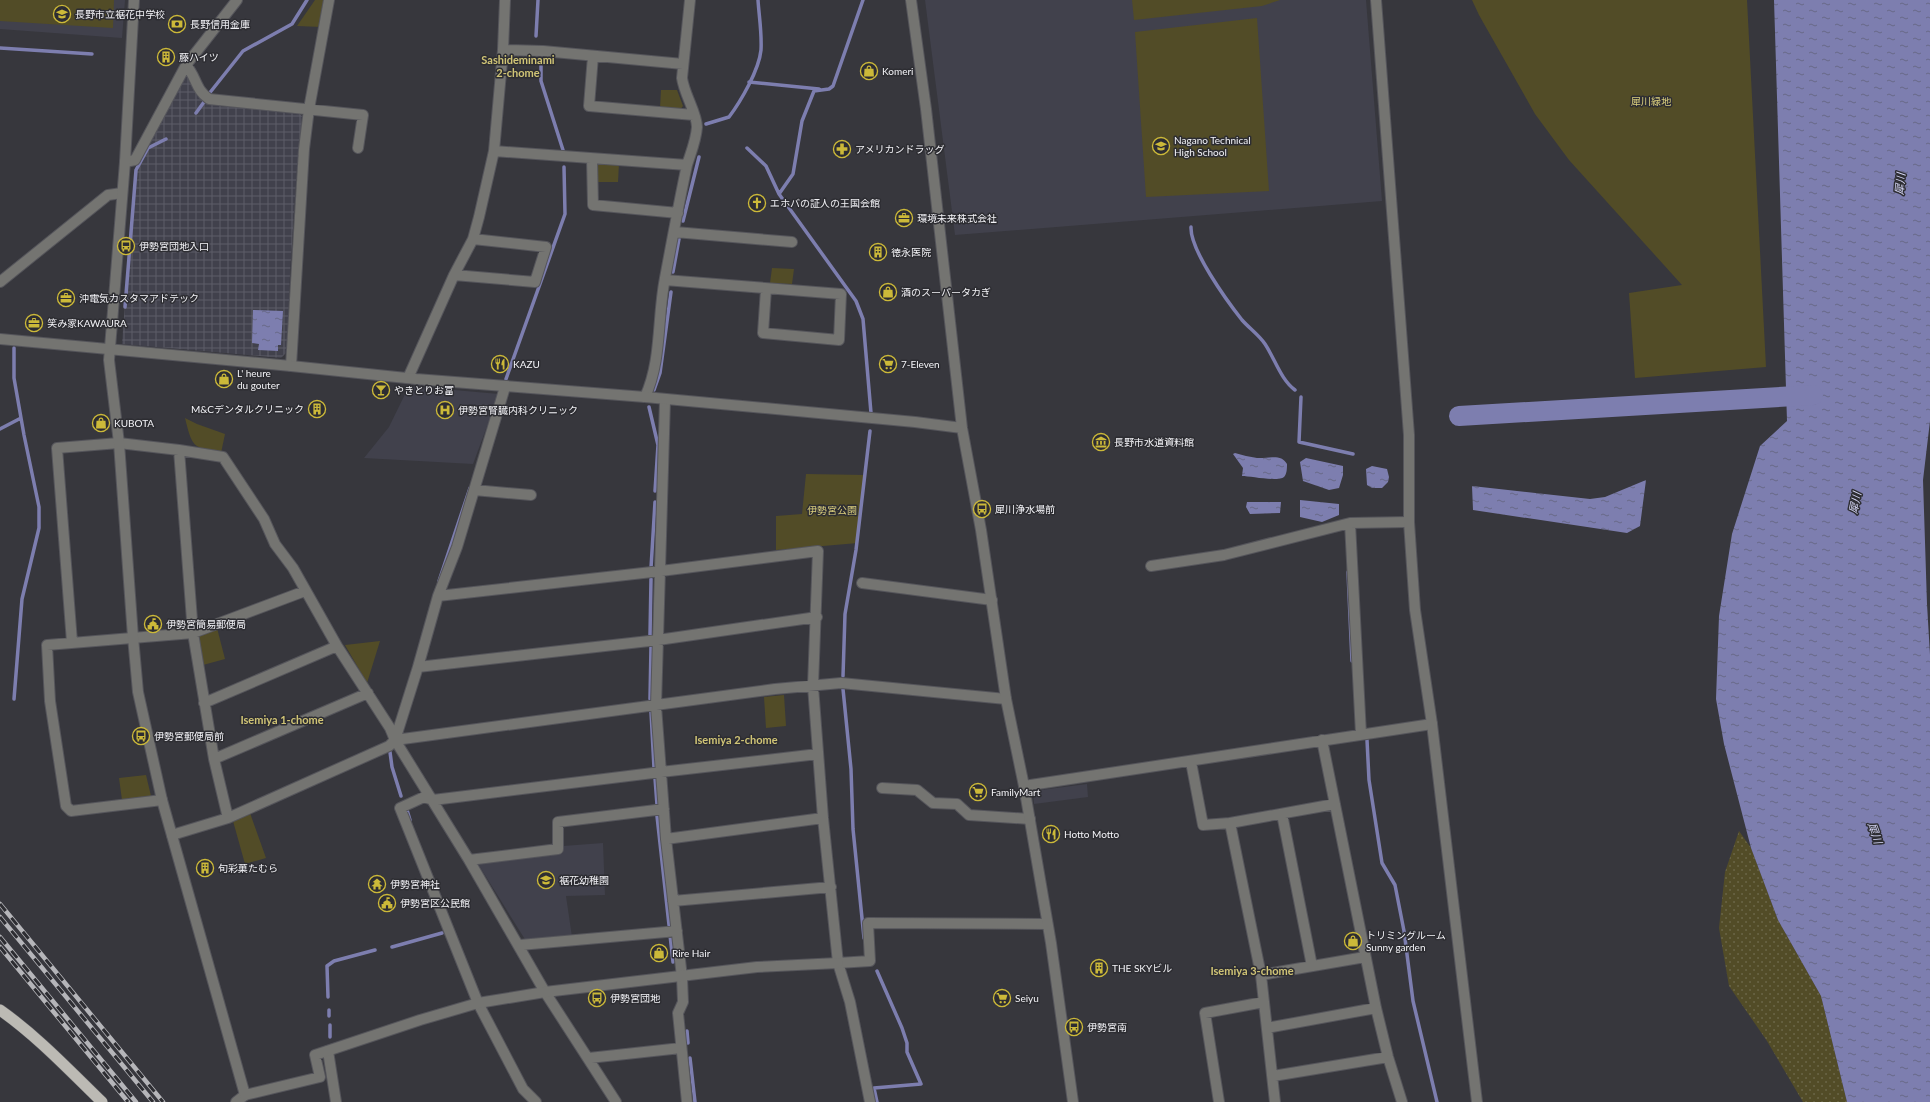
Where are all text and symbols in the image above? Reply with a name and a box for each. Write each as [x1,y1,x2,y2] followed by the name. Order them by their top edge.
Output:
[52,4,72,24] school or university icon: 長野市立裾花中学校
[75,8,165,20] place label: 長野市立裾花中学校
[167,14,187,34] bank icon: 長野信用金庫
[190,18,250,30] place label: 長野信用金庫
[156,47,176,67] building icon: 藤ハイツ
[179,51,219,63] place label: 藤ハイツ
[481,53,555,79] district label: Sashideminami 2-chome
[859,61,879,81] shop icon: Komeri
[882,65,913,77] place label: Komeri
[1631,95,1672,107] park label: 犀川緑地
[1174,134,1251,158] place label: Nagano Technical High School
[1151,136,1171,156] school or university icon: Nagano Technical High School
[832,139,852,159] pharmacy icon: アメリカンドラッグ
[855,143,945,155] place label: アメリカンドラッグ
[1892,171,1907,195] water label: 犀川
[747,193,767,213] church icon: エホバの証人の王国会館
[770,197,880,209] place label: エホバの証人の王国会館
[894,208,914,228] office icon: 環境未来株式会社
[917,212,997,224] place label: 環境未来株式会社
[116,236,136,256] bus stop icon: 伊勢宮団地入口
[139,240,209,252] place label: 伊勢宮団地入口
[868,242,888,262] building icon: 徳永医院
[891,246,931,258] place label: 徳永医院
[878,282,898,302] shop icon: 酒のスーパータカぎ
[901,286,991,298] place label: 酒のスーパータカぎ
[56,288,76,308] office icon: 沖電気カスタマアドテック
[79,292,199,304] place label: 沖電気カスタマアドテック
[24,313,44,333] office icon: 笑み家KAWAURA
[47,317,127,329] place label: 笑み家KAWAURA
[490,354,510,374] restaurant icon: KAZU
[878,354,898,374] supermarket icon: 7-Eleven
[513,358,540,370] place label: KAZU
[901,358,940,370] place label: 7-Eleven
[237,367,280,391] place label: L' heure du gouter
[214,369,234,389] shop icon: L' heure du gouter
[371,380,391,400] bar icon: やきとりお富
[394,384,454,396] place label: やきとりお富
[307,399,327,419] building icon: M&Cデンタルクリニック
[435,400,455,420] hospital icon: 伊勢宮腎臓内科クリニック
[191,403,304,415] place label: M&Cデンタルクリニック
[458,404,578,416] place label: 伊勢宮腎臓内科クリニック
[91,413,111,433] shop icon: KUBOTA
[114,417,154,429] place label: KUBOTA
[1091,432,1111,452] museum icon: 長野市水道資料館
[1114,436,1194,448] place label: 長野市水道資料館
[1846,490,1863,515] water label: 犀川
[972,499,992,519] bus stop icon: 犀川浄水場前
[995,503,1055,515] place label: 犀川浄水場前
[807,504,857,516] park label: 伊勢宮公園
[143,614,163,634] public building icon: 伊勢宮簡易郵便局
[166,618,246,630] place label: 伊勢宮簡易郵便局
[240,713,324,726] district label: Isemiya 1-chome
[131,726,151,746] bus stop icon: 伊勢宮郵便局前
[154,730,224,742] place label: 伊勢宮郵便局前
[694,733,778,746] district label: Isemiya 2-chome
[968,782,988,802] supermarket icon: FamilyMart
[991,786,1041,798] place label: FamilyMart
[1866,820,1886,846] water label: 犀川
[1041,824,1061,844] restaurant icon: Hotto Motto
[1064,828,1120,840] place label: Hotto Motto
[195,858,215,878] building icon: 旬彩菓たむら
[218,862,278,874] place label: 旬彩菓たむら
[536,870,556,890] school or university icon: 裾花幼稚園
[367,874,387,894] temple icon: 伊勢宮神社
[559,874,609,886] place label: 裾花幼稚園
[390,878,440,890] place label: 伊勢宮神社
[377,893,397,913] public building icon: 伊勢宮区公民館
[400,897,470,909] place label: 伊勢宮区公民館
[1366,929,1446,953] place label: トリミングルーム Sunny garden
[1343,931,1363,951] shop icon: トリミングルーム Sunny garden
[649,943,669,963] shop icon: Rire Hair
[672,947,711,959] place label: Rire Hair
[1089,958,1109,978] building icon: THE SKYビル
[1112,962,1172,974] place label: THE SKYビル
[1210,964,1294,977] district label: Isemiya 3-chome
[587,988,607,1008] bus stop icon: 伊勢宮団地
[992,988,1012,1008] supermarket icon: Seiyu
[610,992,661,1004] place label: 伊勢宮団地
[1015,992,1039,1004] place label: Seiyu
[1064,1017,1084,1037] bus stop icon: 伊勢宮南
[1087,1021,1127,1033] place label: 伊勢宮南

